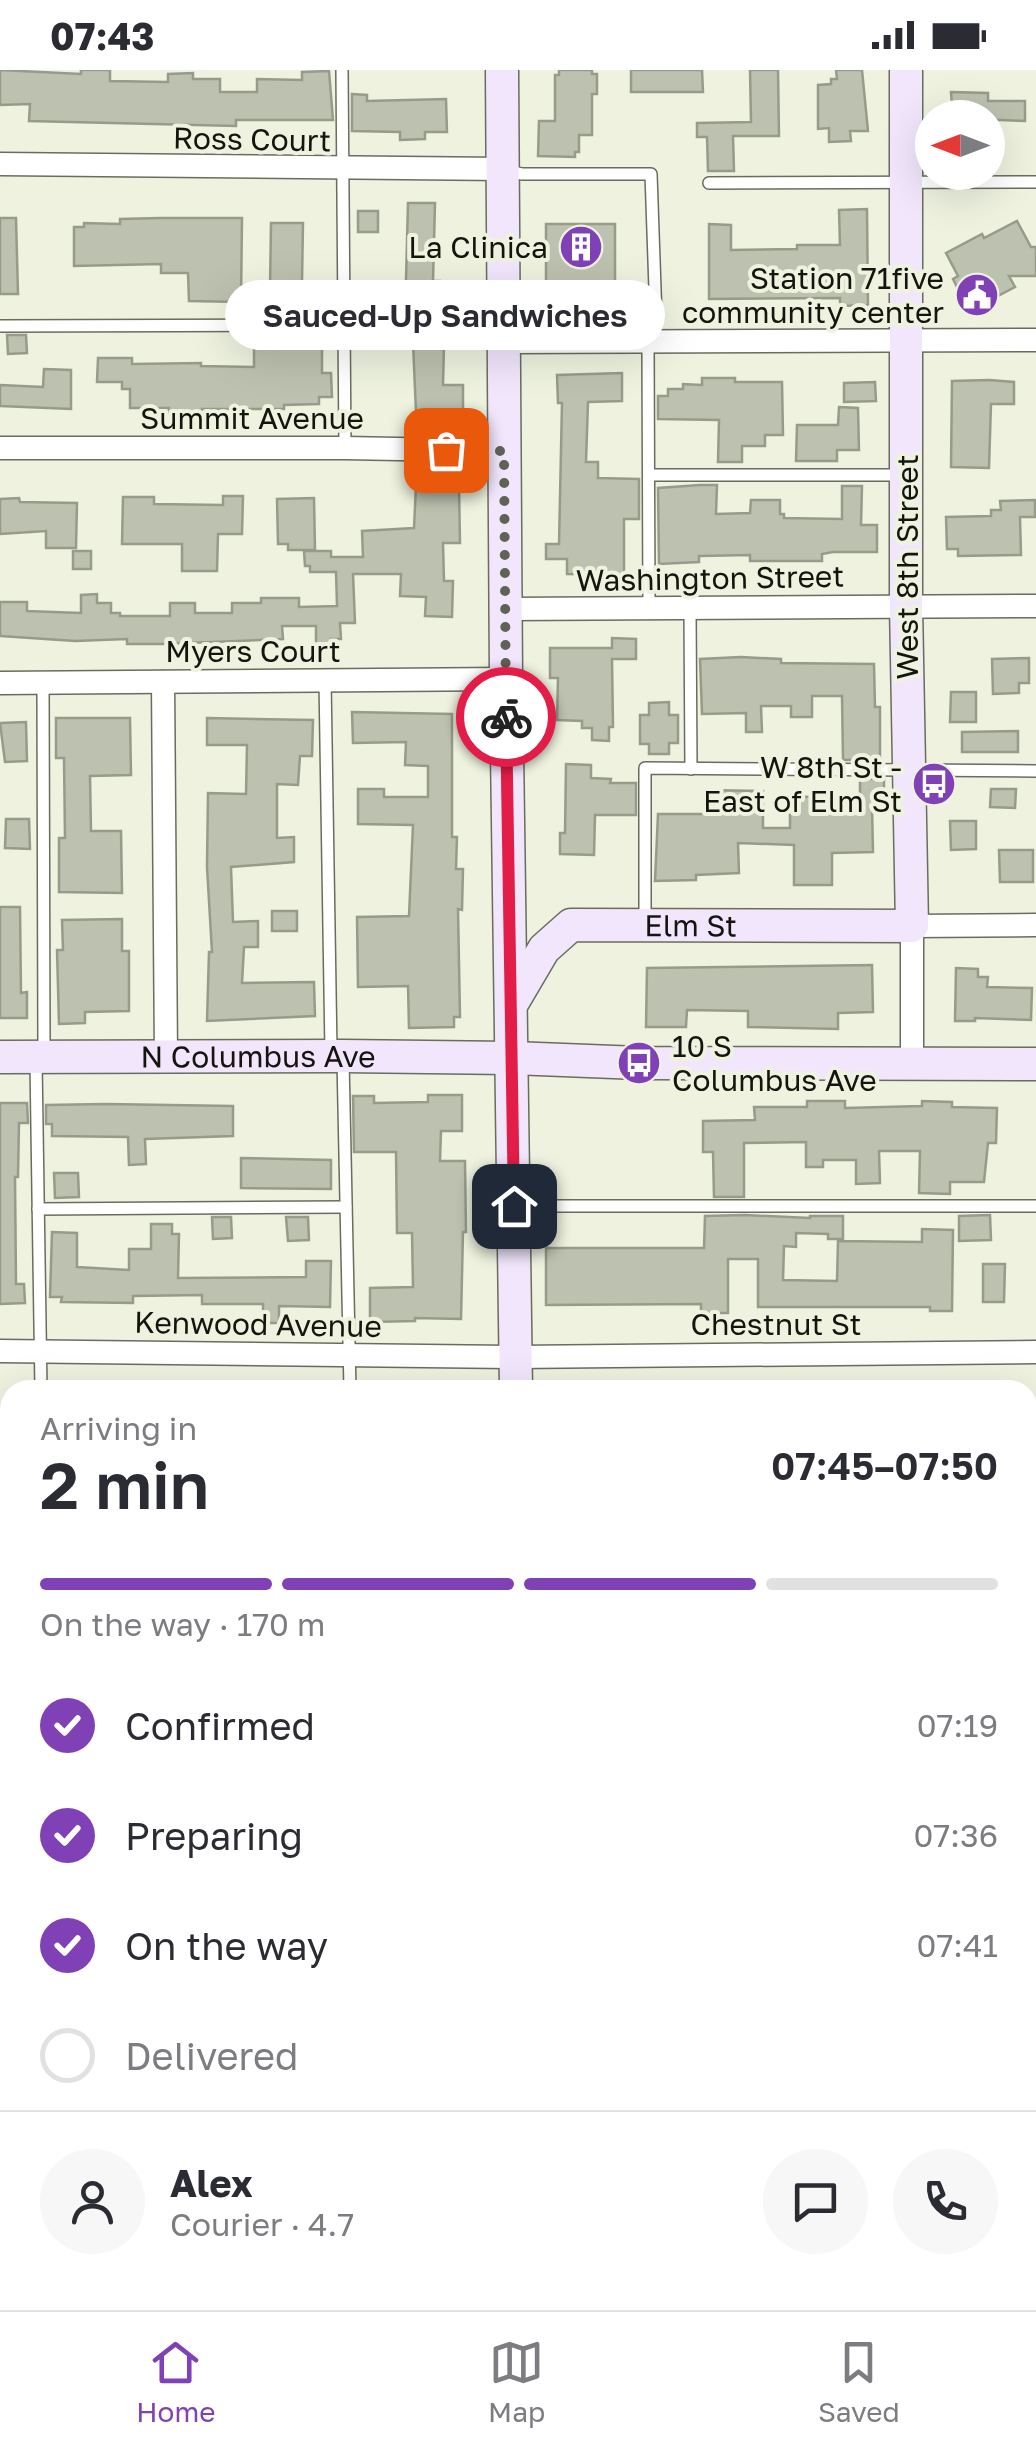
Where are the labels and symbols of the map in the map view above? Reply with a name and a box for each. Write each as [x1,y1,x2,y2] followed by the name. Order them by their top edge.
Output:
[915,100,1005,190] north arrow
[173,120,331,158] street label: Ross Court
[558,224,604,270] building icon: La Clinica
[408,229,548,265] place label: La Clinica
[682,260,944,330] place label: Station 71five community center
[954,272,1000,318] public building icon: Station 71five community center
[226,280,666,350] callout: Sauced-Up Sandwiches
[140,400,364,436] street label: Summit Avenue
[404,408,489,493] pin
[889,454,925,680] street label: West 8th Street
[575,558,845,598] street label: Washington Street
[165,633,341,669] street label: Myers Court
[456,667,556,767] courier
[703,749,902,819] place label: W 8th St - East of Elm St
[911,761,957,807] bus stop icon: W 8th St - East of Elm St
[644,907,737,943] street label: Elm St
[672,1028,877,1098] place label: 10 S Columbus Ave
[140,1038,376,1075] street label: N Columbus Ave
[616,1040,662,1086] bus stop icon: 10 S Columbus Ave
[472,1164,557,1249] pin
[134,1304,382,1344] street label: Kenwood Avenue
[691,1306,861,1342] street label: Chestnut St

